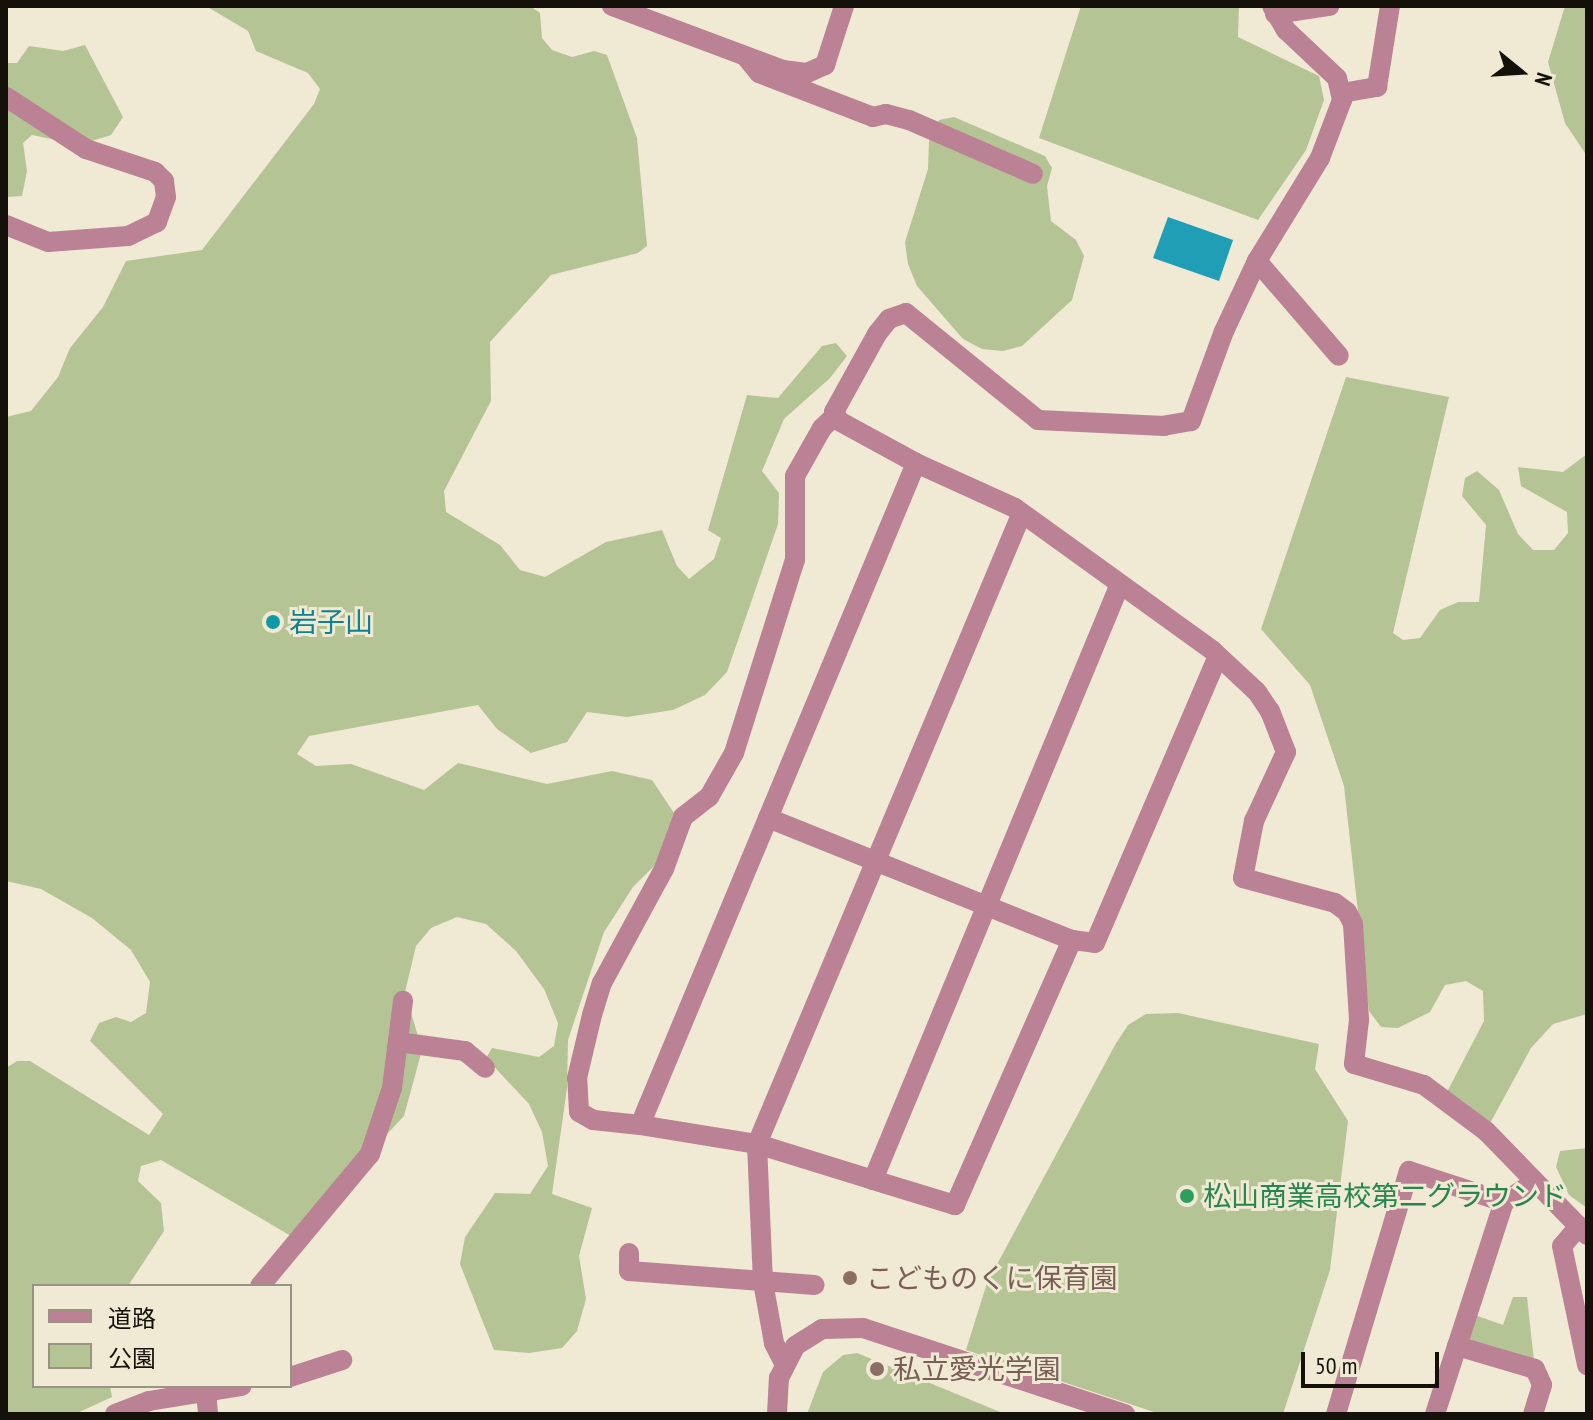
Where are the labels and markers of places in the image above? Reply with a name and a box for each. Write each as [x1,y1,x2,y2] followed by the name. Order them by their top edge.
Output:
[289,605,373,639] place label: 岩子山
[264,613,282,631] marker: 岩子山
[1203,1179,1567,1213] place label: 松山商業高校第二グラウンド
[1178,1187,1196,1205] marker: 松山商業高校第二グラウンド
[866,1261,1118,1295] place label: こどものくに保育園
[841,1269,859,1287] marker: こどものくに保育園
[893,1352,1061,1386] place label: 私立愛光学園
[868,1360,886,1378] marker: 私立愛光学園

